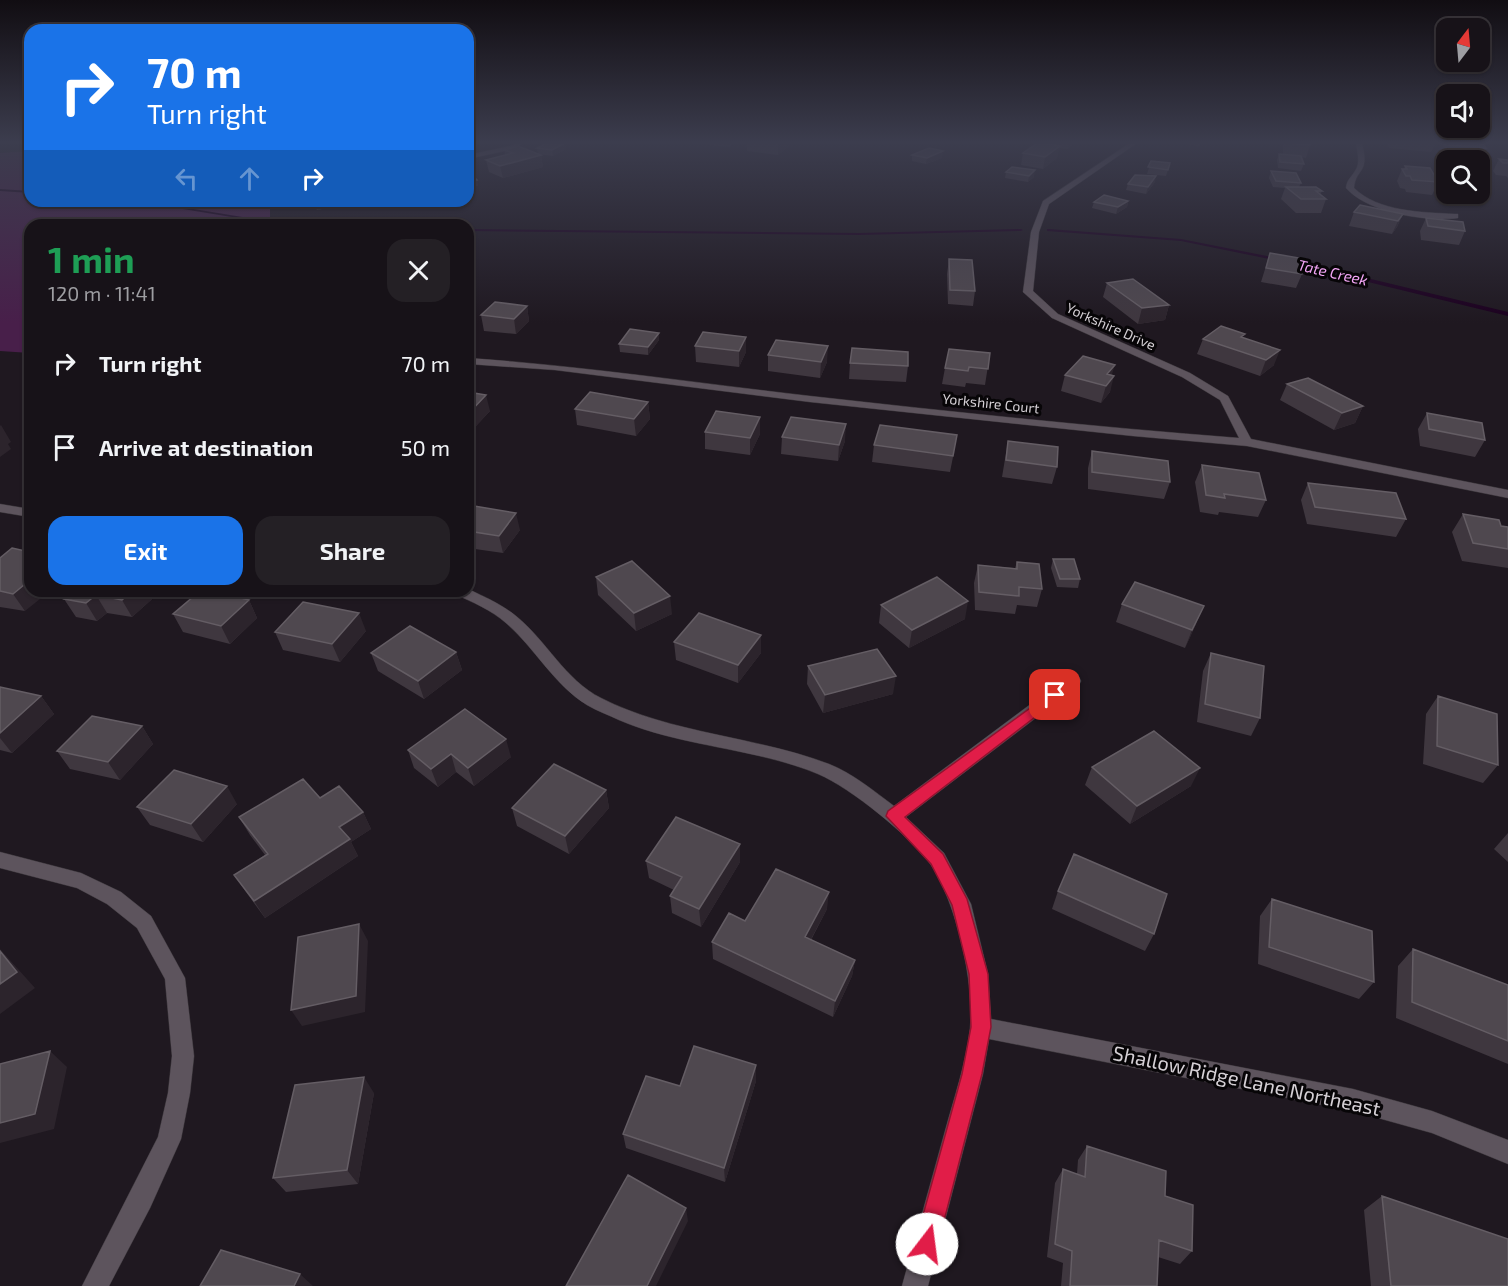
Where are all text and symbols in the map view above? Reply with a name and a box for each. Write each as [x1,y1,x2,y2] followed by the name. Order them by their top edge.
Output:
[1436,18,1490,72] north arrow
[1436,18,1490,204] map controls
[147,46,242,96] text: 70 m
[48,48,126,126] icon: right
[1436,84,1490,138] button: sound
[147,97,267,129] text: Turn right
[1436,150,1490,204] button: search
[170,162,203,195] icon: left
[233,162,266,195] icon: ahead
[296,162,329,195] icon: right
[48,237,135,280] text: 1 min
[387,239,450,302] button: close
[1296,255,1370,289] water label: Tate Creek
[48,281,156,305] text: 120 m · 11:41
[1064,299,1158,353] street label: Yorkshire Drive
[48,347,81,380] icon: right
[99,350,201,376] text: Turn right
[401,350,450,376] text: 70 m
[942,389,1040,417] street label: Yorkshire Court
[48,431,81,464] icon: arrive
[99,434,313,460] text: Arrive at destination
[401,434,450,460] text: 50 m
[48,516,243,585] button: Exit
[255,516,450,585] button: Share
[1029,669,1080,720] pin
[1038,678,1071,711] icon: arrive
[1111,1040,1383,1120] street label: Shallow Ridge Lane Northeast
[895,1212,959,1276] position arrow

